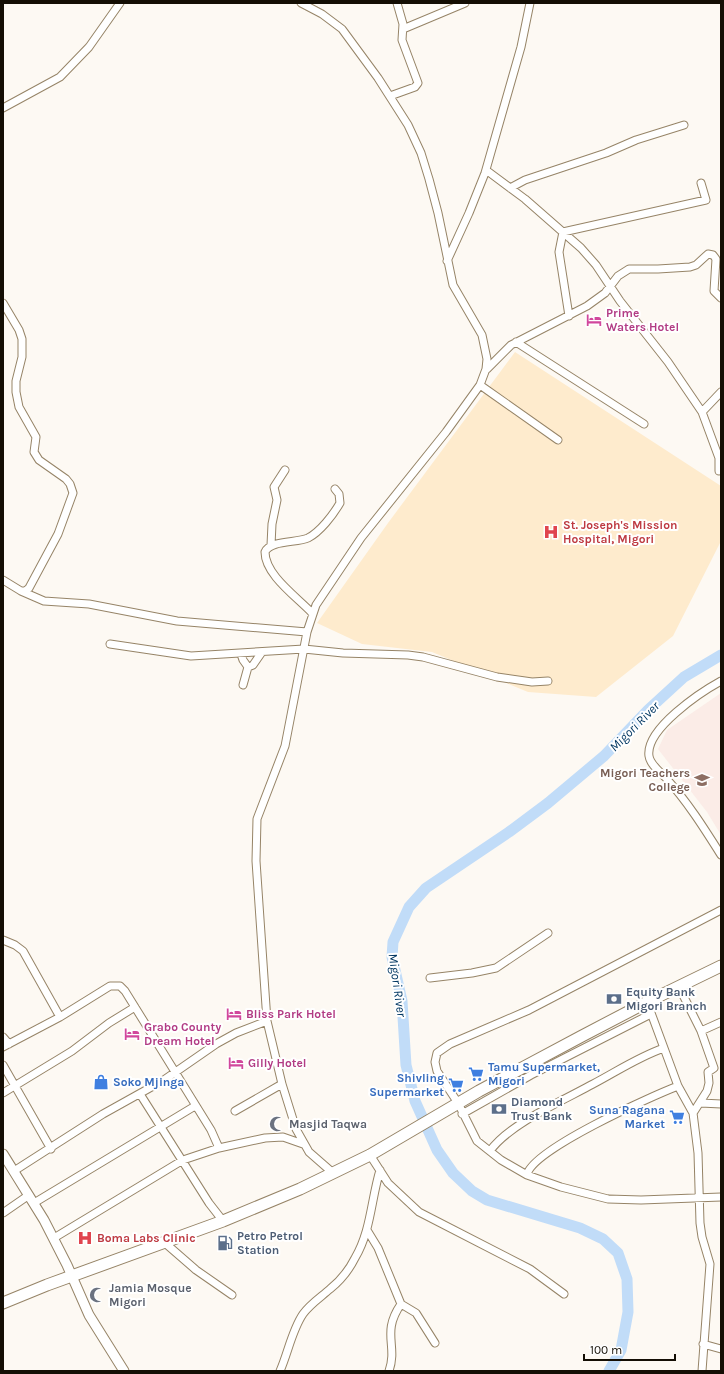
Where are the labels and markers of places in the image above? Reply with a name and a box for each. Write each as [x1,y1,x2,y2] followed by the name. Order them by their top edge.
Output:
[606,306,679,334] place label: Prime Waters Hotel
[585,311,603,329] hotel icon: Prime Waters Hotel
[563,518,677,546] place label: St. Joseph's Mission Hospital, Migori
[542,523,560,541] hospital icon: St. Joseph's Mission Hospital, Migori
[600,766,690,794] place label: Migori Teachers College
[693,771,711,789] school or university icon: Migori Teachers College
[626,985,707,1013] place label: Equity Bank Migori Branch
[605,990,623,1008] bank icon: Equity Bank Migori Branch
[225,1005,243,1023] hotel icon: Bliss Park Hotel
[246,1007,336,1021] place label: Bliss Park Hotel
[144,1020,221,1048] place label: Grabo County Dream Hotel
[123,1025,141,1043] hotel icon: Grabo County Dream Hotel
[227,1054,245,1072] hotel icon: Gilly Hotel
[248,1056,306,1070] place label: Gilly Hotel
[488,1060,600,1088] place label: Tamu Supermarket, Migori
[467,1065,485,1083] supermarket icon: Tamu Supermarket, Migori
[369,1071,444,1099] place label: Shivling Supermarket
[92,1073,110,1091] shop icon: Soko Mjinga
[113,1075,184,1089] place label: Soko Mjinga
[447,1076,465,1094] supermarket icon: Shivling Supermarket
[511,1095,572,1123] place label: Diamond Trust Bank
[490,1100,508,1118] bank icon: Diamond Trust Bank
[589,1103,665,1131] place label: Suna Ragana Market
[668,1108,686,1126] supermarket icon: Suna Ragana Market
[268,1115,286,1133] mosque icon: Masjid Taqwa
[289,1117,367,1131] place label: Masjid Taqwa
[76,1229,94,1247] hospital icon: Boma Labs Clinic
[237,1229,303,1257] place label: Petro Petrol Station
[97,1231,196,1245] place label: Boma Labs Clinic
[216,1234,234,1252] fuel station icon: Petro Petrol Station
[109,1281,192,1309] place label: Jamia Mosque Migori
[88,1286,106,1304] mosque icon: Jamia Mosque Migori

